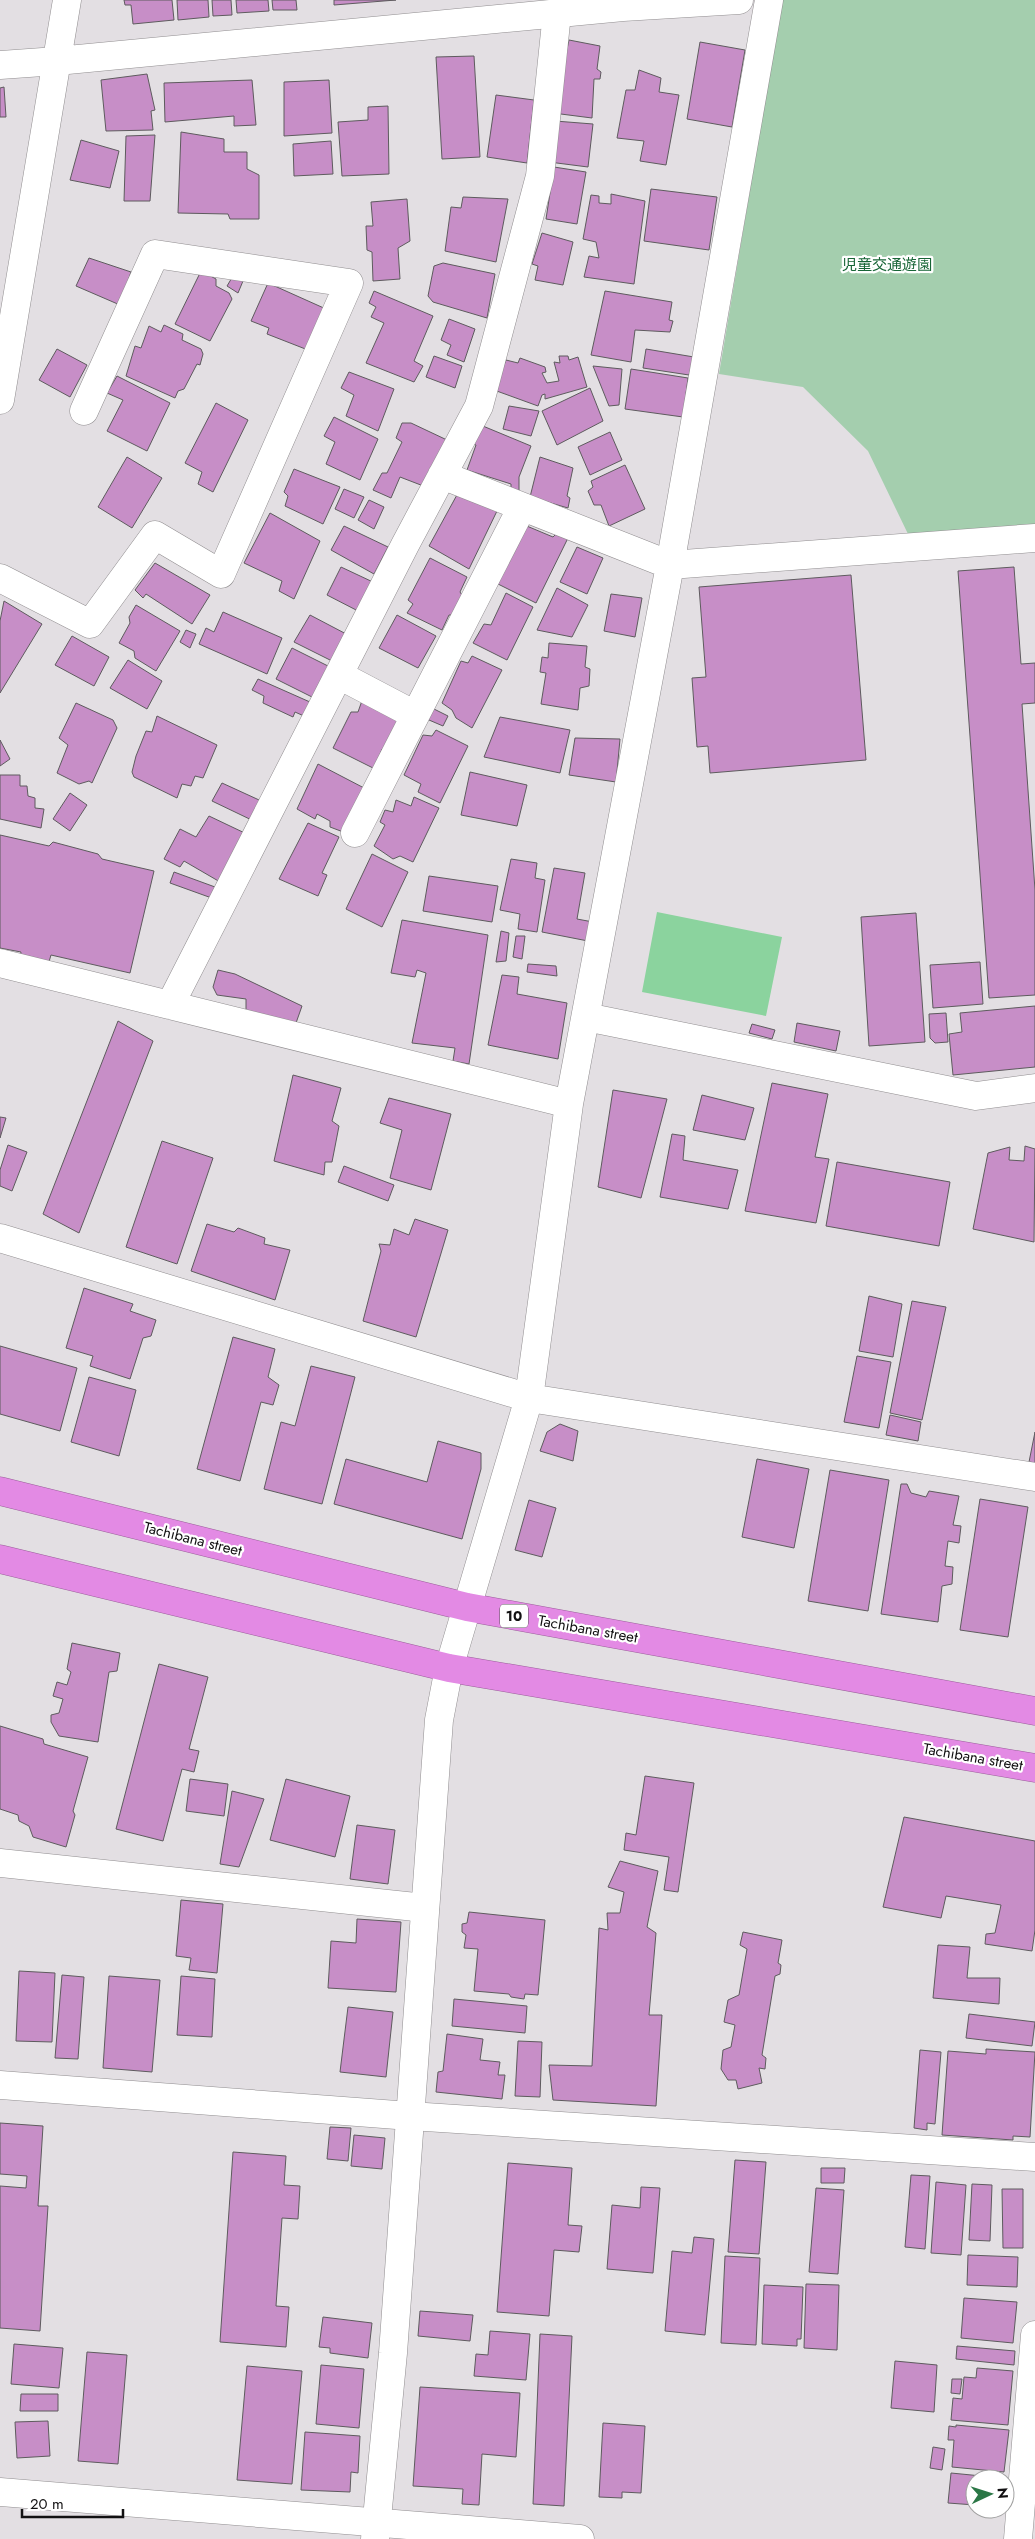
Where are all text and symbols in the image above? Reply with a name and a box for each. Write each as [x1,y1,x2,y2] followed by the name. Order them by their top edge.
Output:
[842,254,932,276] park label: 児童交通遊園
[142,1516,245,1562] street label: Tachibana street
[500,1604,528,1628] road number: 10
[537,1609,640,1649] street label: Tachibana street
[922,1737,1025,1777] street label: Tachibana street
[965,2469,1015,2519] north arrow
[22,2486,124,2518] scale bar
[993,2487,1013,2499] text: N
[30,2493,64,2515] text: 20 m

